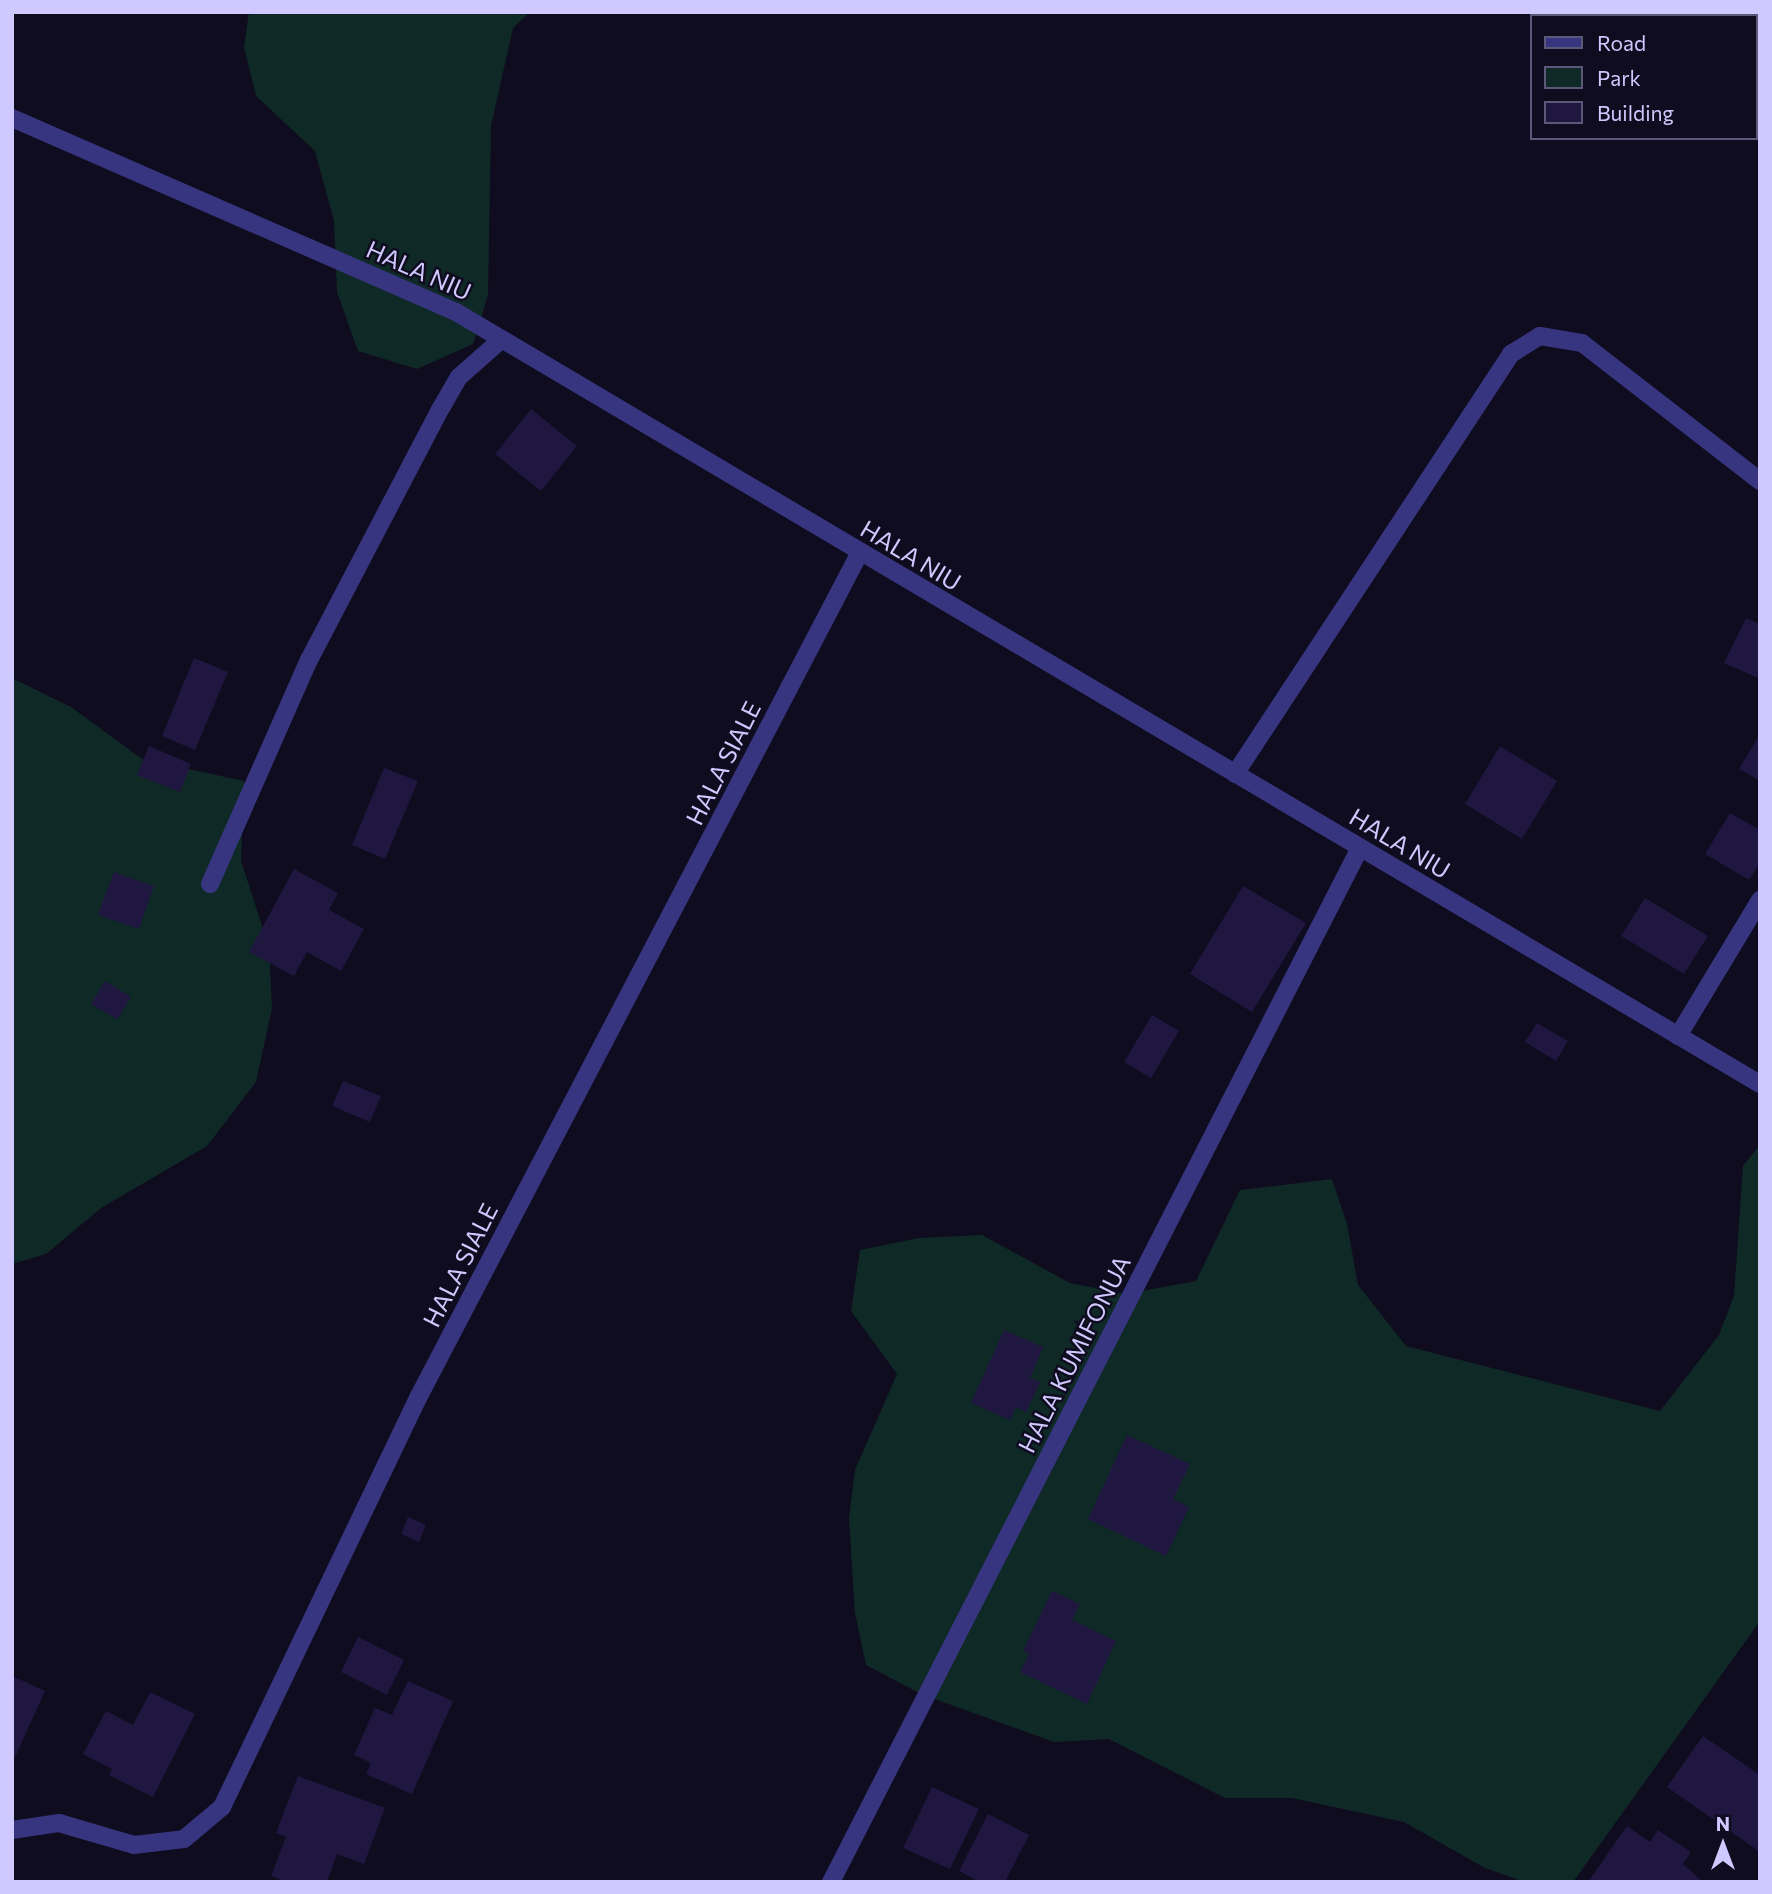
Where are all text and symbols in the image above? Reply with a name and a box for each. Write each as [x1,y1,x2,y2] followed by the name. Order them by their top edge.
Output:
[1530,14,1758,140] legend
[1597,30,1646,55] text: Road
[1597,65,1641,90] text: Park
[1597,100,1674,125] text: Building
[362,234,476,306] street label: HALA NIU
[856,514,966,596] street label: HALA NIU
[680,696,766,830] street label: HALA SIALE
[1345,802,1455,884] street label: HALA NIU
[417,1198,503,1332] street label: HALA SIALE
[1012,1251,1136,1457] street label: HALA KUMIFONUA
[1688,1810,1758,1880] north arrow
[1716,1812,1730,1835] text: N

